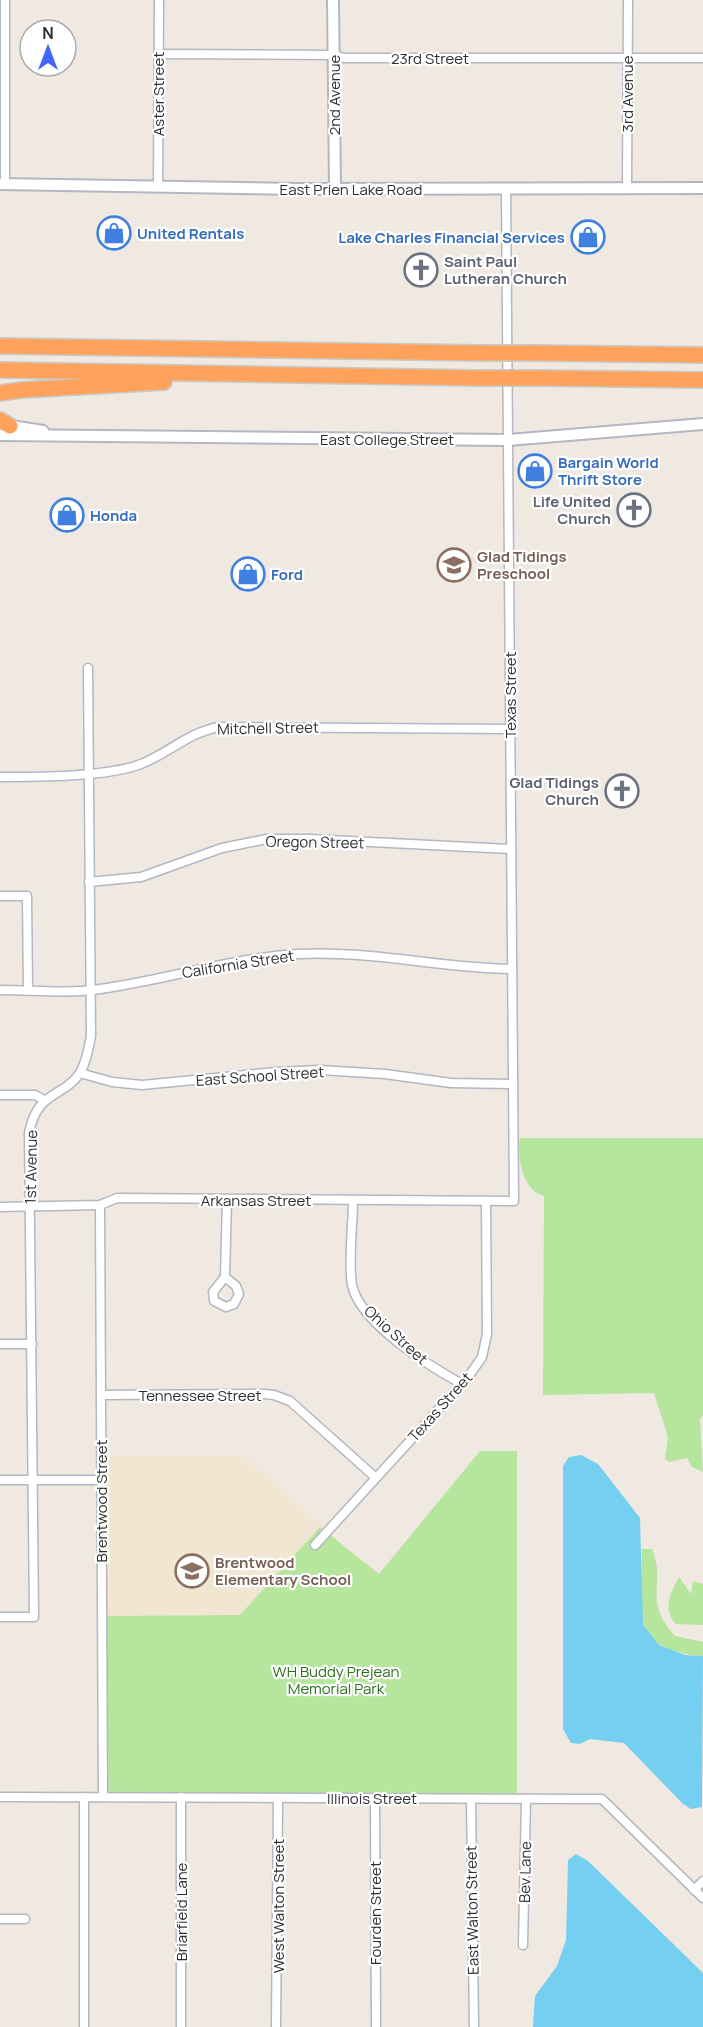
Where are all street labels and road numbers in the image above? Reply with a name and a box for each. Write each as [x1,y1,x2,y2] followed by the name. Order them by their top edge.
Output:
[391,48,469,69] street label: 23rd Street
[148,52,169,136] street label: Aster Street
[324,54,345,135] street label: 2nd Avenue
[617,55,638,132] street label: 3rd Avenue
[280,179,422,200] street label: East Prien Lake Road
[320,429,454,450] street label: East College Street
[500,651,521,739] street label: Texas Street
[217,717,319,739] street label: Mitchell Street
[266,831,364,853] street label: Oregon Street
[180,945,296,983] street label: California Street
[195,1061,325,1091] street label: East School Street
[20,1130,42,1204] street label: 1st Avenue
[201,1190,311,1211] street label: Arkansas Street
[360,1301,432,1369] street label: Ohio Street
[403,1368,477,1446] street label: Texas Street
[138,1385,262,1406] street label: Tennessee Street
[91,1440,112,1562] street label: Brentwood Street
[327,1788,417,1809] street label: Illinois Street
[268,1839,289,1973] street label: West Walton Street
[514,1841,536,1903] street label: Bev Lane
[460,1845,484,1975] street label: East Walton Street
[365,1861,386,1965] street label: Fourden Street
[171,1862,192,1961] street label: Briarfield Lane

